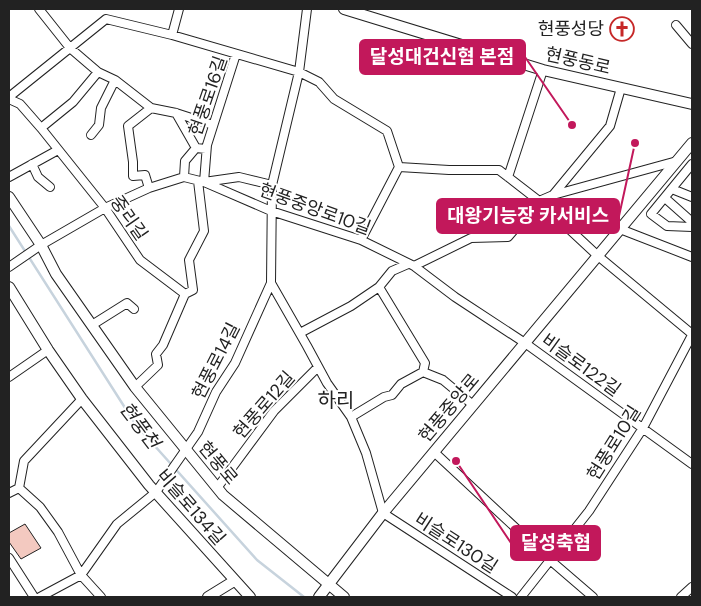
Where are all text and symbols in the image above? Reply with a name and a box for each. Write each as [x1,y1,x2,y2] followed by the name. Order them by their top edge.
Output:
[609,16,635,42] church icon: 현풍성당
[538,17,604,41] place label: 현풍성당
[360,40,525,74] callout: 달성대건신협 본점
[543,42,613,80] street label: 현풍동로
[370,44,514,69] text: 달성대건신협 본점
[183,53,233,139] street label: 현풍로16길
[256,178,374,240] street label: 현풍중앙로10길
[105,191,153,245] street label: 중리길
[437,199,619,233] callout: 대왕기능장 카서비스
[447,203,609,228] text: 대왕기능장 카서비스
[187,319,245,403] street label: 현풍로14길
[536,328,626,402] street label: 비슬로122길
[228,366,300,444] street label: 현풍로12길
[413,369,485,447] street label: 현풍중앙로
[318,387,354,413] district label: 하리
[114,397,166,455] water label: 현풍천
[582,401,646,485] street label: 현풍로10길
[193,436,243,490] street label: 현풍로
[151,464,231,550] street label: 비슬로134길
[410,507,502,579] street label: 비슬로130길
[511,526,600,560] callout: 달성축협
[521,530,591,555] text: 달성축협

